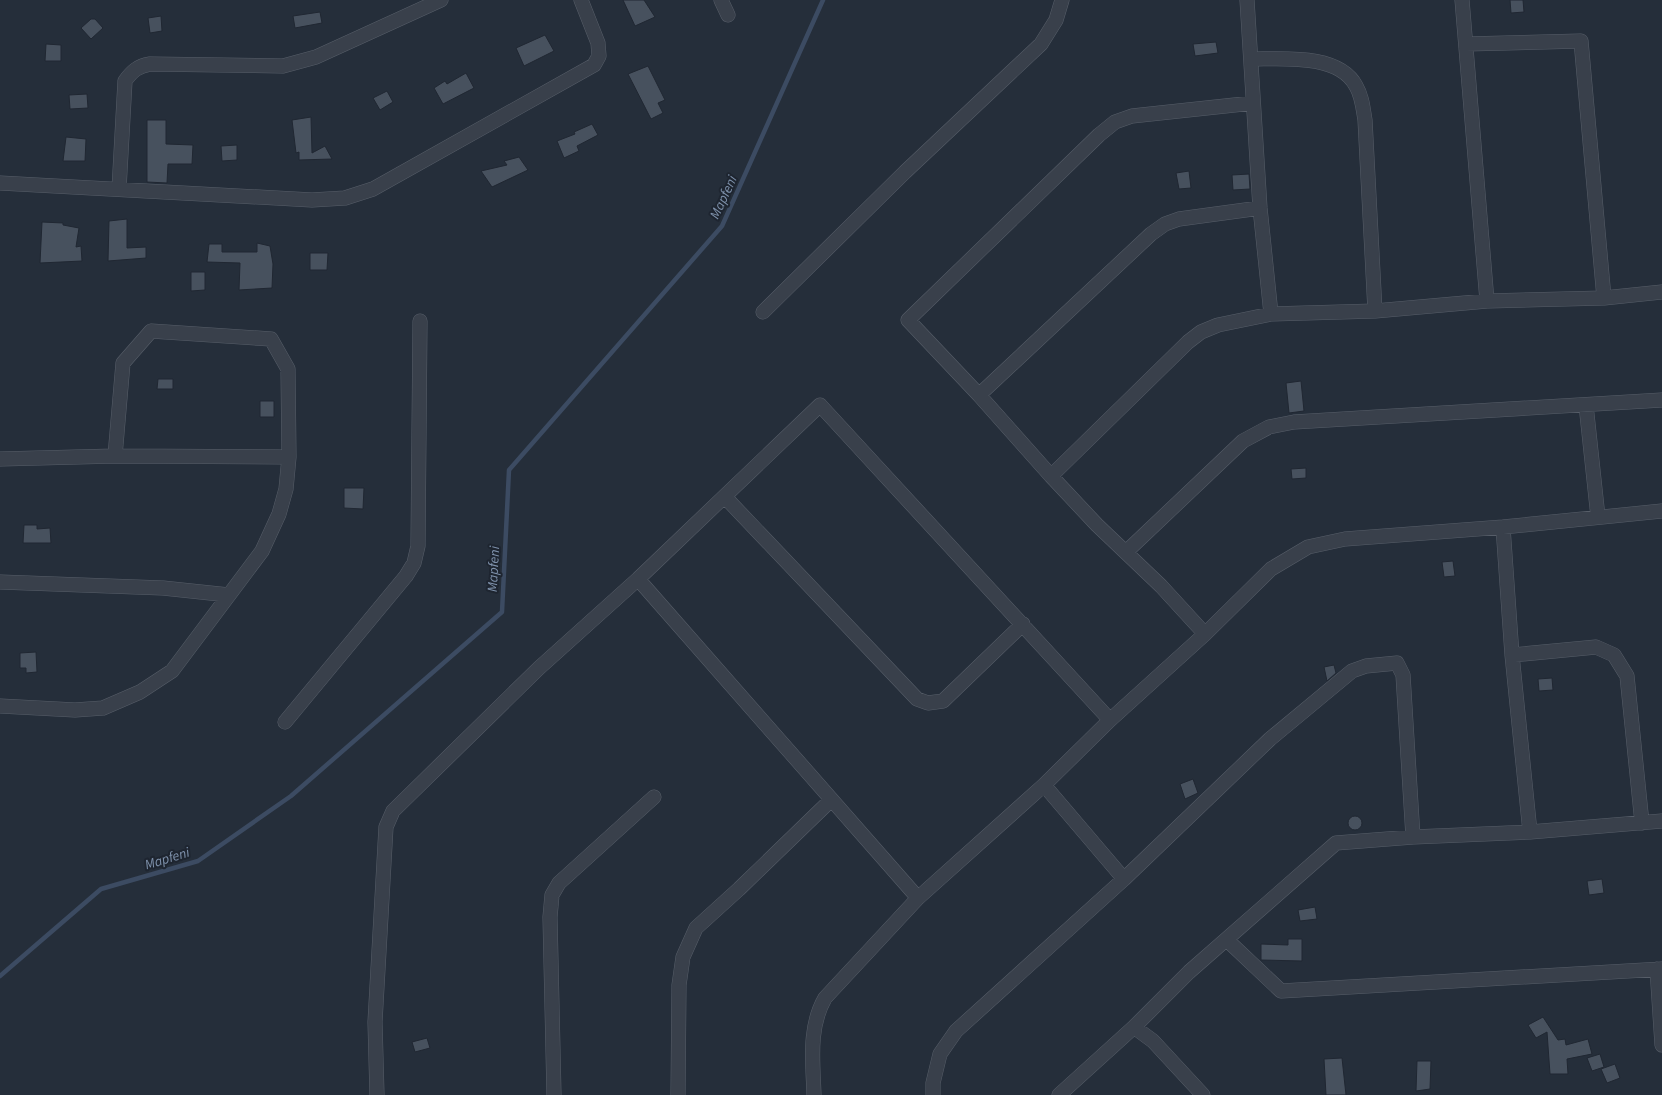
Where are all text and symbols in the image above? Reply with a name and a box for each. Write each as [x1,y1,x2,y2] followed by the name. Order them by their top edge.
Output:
[705,172,743,223] water label: Mapfeni
[483,545,505,593] water label: Mapfeni
[142,842,193,875] water label: Mapfeni

